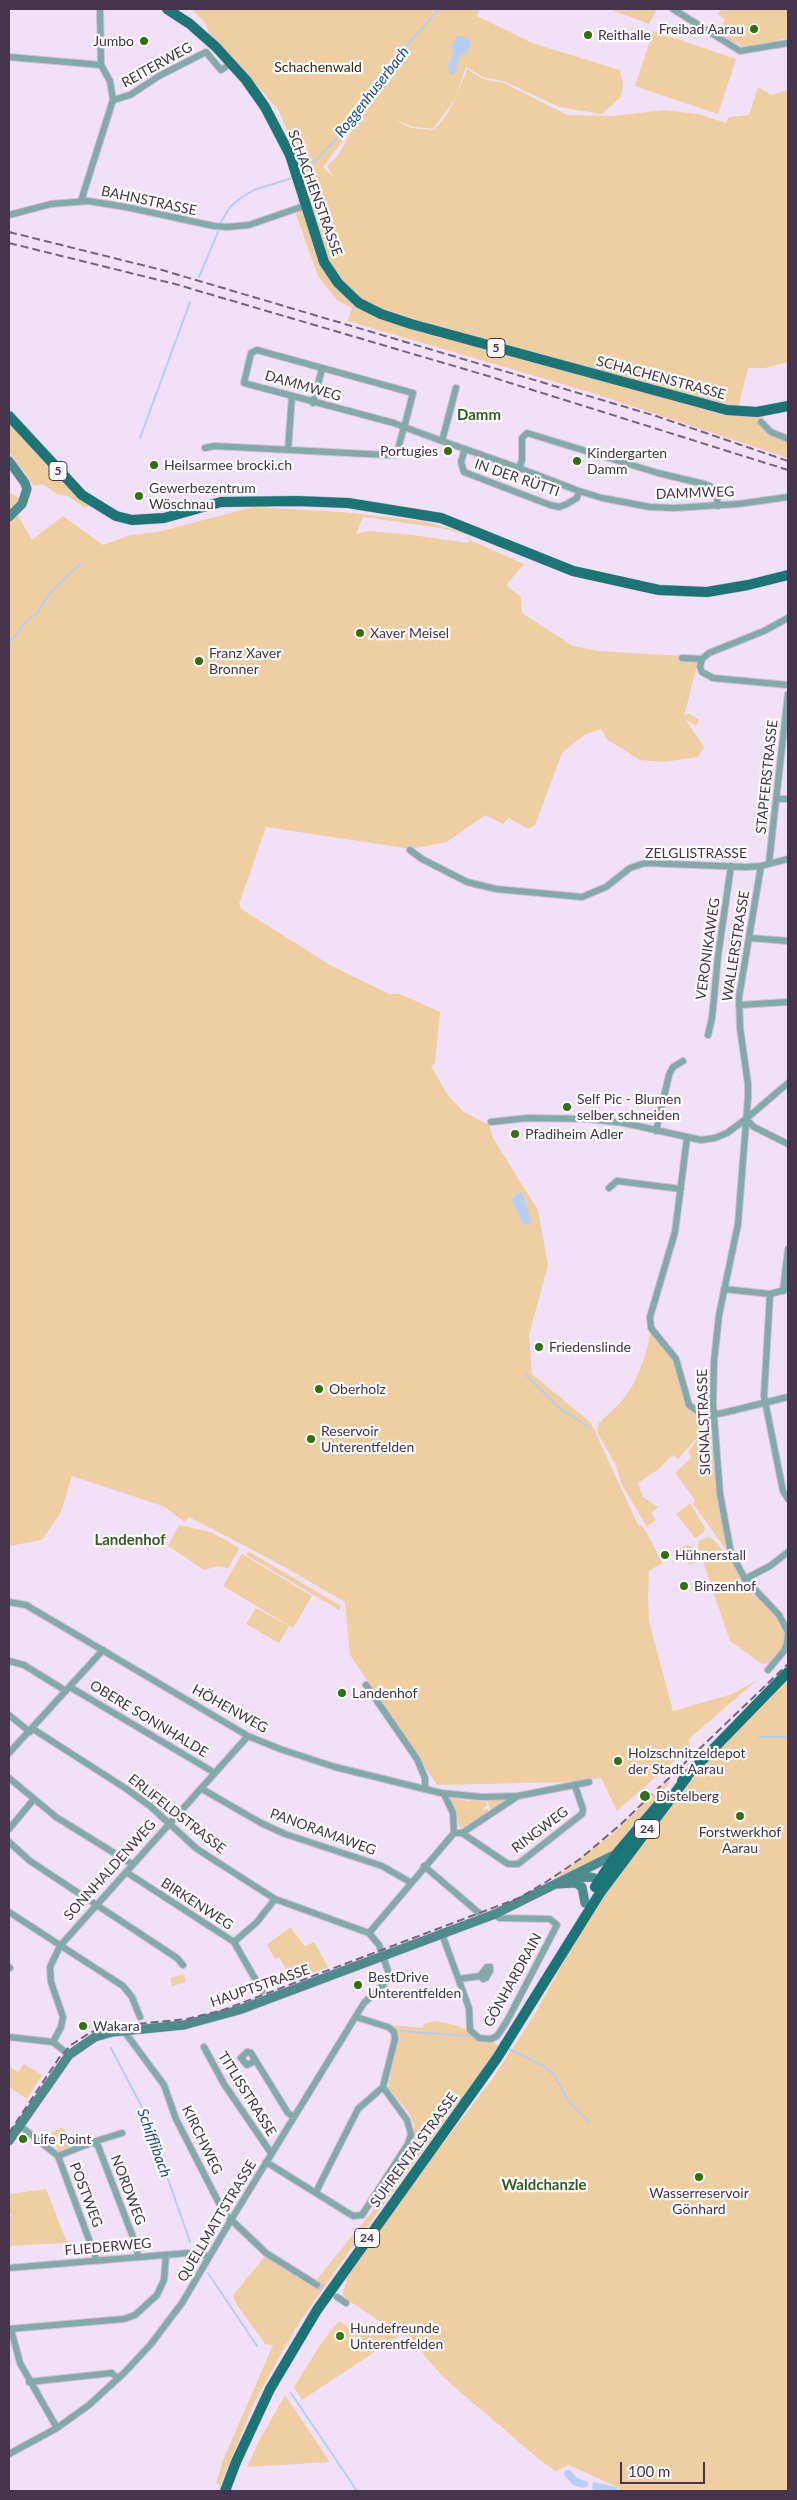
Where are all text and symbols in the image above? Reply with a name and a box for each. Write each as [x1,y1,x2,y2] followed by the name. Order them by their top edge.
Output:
[659,21,744,37] place label: Freibad Aarau
[748,23,760,35] marker: Freibad Aarau
[598,27,651,43] place label: Reithalle
[582,29,594,41] marker: Reithalle
[93,33,134,49] place label: Jumbo
[138,35,150,47] marker: Jumbo
[119,39,195,91] street label: REITERWEG
[331,43,413,141] water label: Roggenhuserbach
[274,59,362,75] park label: Schachenwald
[284,128,346,258] street label: SCHACHENSTRASSE
[100,183,198,219] street label: BAHNSTRASSE
[487,338,505,358] road number: 5
[595,353,727,403] street label: SCHACHENSTRASSE
[263,367,343,405] street label: DAMMWEG
[457,406,501,424] district label: Damm
[380,443,438,459] place label: Portugies
[442,445,454,457] marker: Portugies
[587,445,667,478] place label: Kindergarten Damm
[571,455,583,467] marker: Kindergarten Damm
[472,456,562,500] street label: IN DER RÜTTI
[164,457,292,473] place label: Heilsarmee brocki.ch
[148,459,160,471] marker: Heilsarmee brocki.ch
[49,462,67,481] road number: 5
[149,480,256,512] place label: Gewerbezentrum Wöschnau
[656,483,734,503] street label: DAMMWEG
[133,490,145,502] marker: Gewerbezentrum Wöschnau
[370,625,449,641] place label: Xaver Meisel
[354,627,366,639] marker: Xaver Meisel
[209,645,281,678] place label: Franz Xaver Bronner
[193,655,205,667] marker: Franz Xaver Bronner
[753,719,781,835] street label: STAPFERSTRASSE
[645,845,747,861] street label: ZELGLISTRASSE
[719,889,753,1003] street label: WALLERSTRASSE
[693,897,723,1001] street label: VERONIKAWEG
[577,1091,681,1124] place label: Self Pic - Blumen selber schneiden
[561,1101,573,1113] marker: Self Pic - Blumen selber schneiden
[525,1126,623,1142] place label: Pfadiheim Adler
[509,1128,521,1140] marker: Pfadiheim Adler
[549,1339,631,1355] place label: Friedenslinde
[533,1341,545,1353] marker: Friedenslinde
[694,1368,714,1476] street label: SIGNALSTRASSE
[329,1381,386,1397] place label: Oberholz
[313,1383,325,1395] marker: Oberholz
[321,1423,414,1455] place label: Reservoir Unterentfelden
[305,1433,317,1445] marker: Reservoir Unterentfelden
[94,1531,166,1549] district label: Landenhof
[675,1547,746,1563] place label: Hühnerstall
[659,1549,671,1561] marker: Hühnerstall
[694,1578,756,1594] place label: Binzenhof
[678,1580,690,1592] marker: Binzenhof
[87,1677,211,1761] street label: OBERE SONNHALDE
[189,1681,271,1737] street label: HÖHENWEG
[352,1685,418,1701] place label: Landenhof
[336,1687,348,1699] marker: Landenhof
[628,1745,746,1778] place label: Holzschnitzeldepot der Stadt Aarau
[612,1755,624,1767] marker: Holzschnitzeldepot der Stadt Aarau
[125,1771,229,1857] street label: ERLIFELDSTRASSE
[656,1788,719,1804] place label: Distelberg
[638,1789,652,1803] marker: Distelberg
[509,1803,571,1857] street label: RINGWEG
[268,1805,378,1859] street label: PANORAMAWEG
[734,1810,746,1822] marker: Forstwerkhof Aarau
[60,1816,160,1924] street label: SONNHALDENWEG
[634,1820,660,1838] road number: 24
[699,1824,781,1856] place label: Forstwerkhof Aarau
[158,1875,236,1933] street label: BIRKENWEG
[480,1930,546,2030] street label: GÖNHARDRAIN
[208,1961,312,2011] street label: HAUPTSTRASSE
[368,1969,461,2001] place label: BestDrive Unterentfelden
[352,1979,364,1991] marker: BestDrive Unterentfelden
[93,2018,140,2034] place label: Wakara
[77,2020,89,2032] marker: Wakara
[214,2049,280,2139] street label: TITLISSTRASSE
[367,2089,461,2211] street label: SUHRENTALSTRASSE
[178,2103,226,2177] street label: KIRCHWEG
[133,2106,175,2180] water label: Schifflibach
[33,2131,91,2147] place label: Life Point
[17,2133,29,2145] marker: Life Point
[107,2153,149,2227] street label: NORDWEG
[174,2157,260,2285] street label: QUELLMATTSTRASSE
[66,2160,106,2230] street label: POSTWEG
[693,2171,705,2183] marker: Wasserreservoir Gönhard
[501,2176,587,2194] district label: Waldchanzle
[649,2185,749,2218] place label: Wasserreservoir Gönhard
[354,2228,380,2248] road number: 24
[64,2235,152,2259] street label: FLIEDERWEG
[350,2320,443,2352] place label: Hundefreunde Unterentfelden
[334,2330,346,2342] marker: Hundefreunde Unterentfelden
[622,2452,707,2484] scale bar
[628,2462,670,2480] text: 100 m

